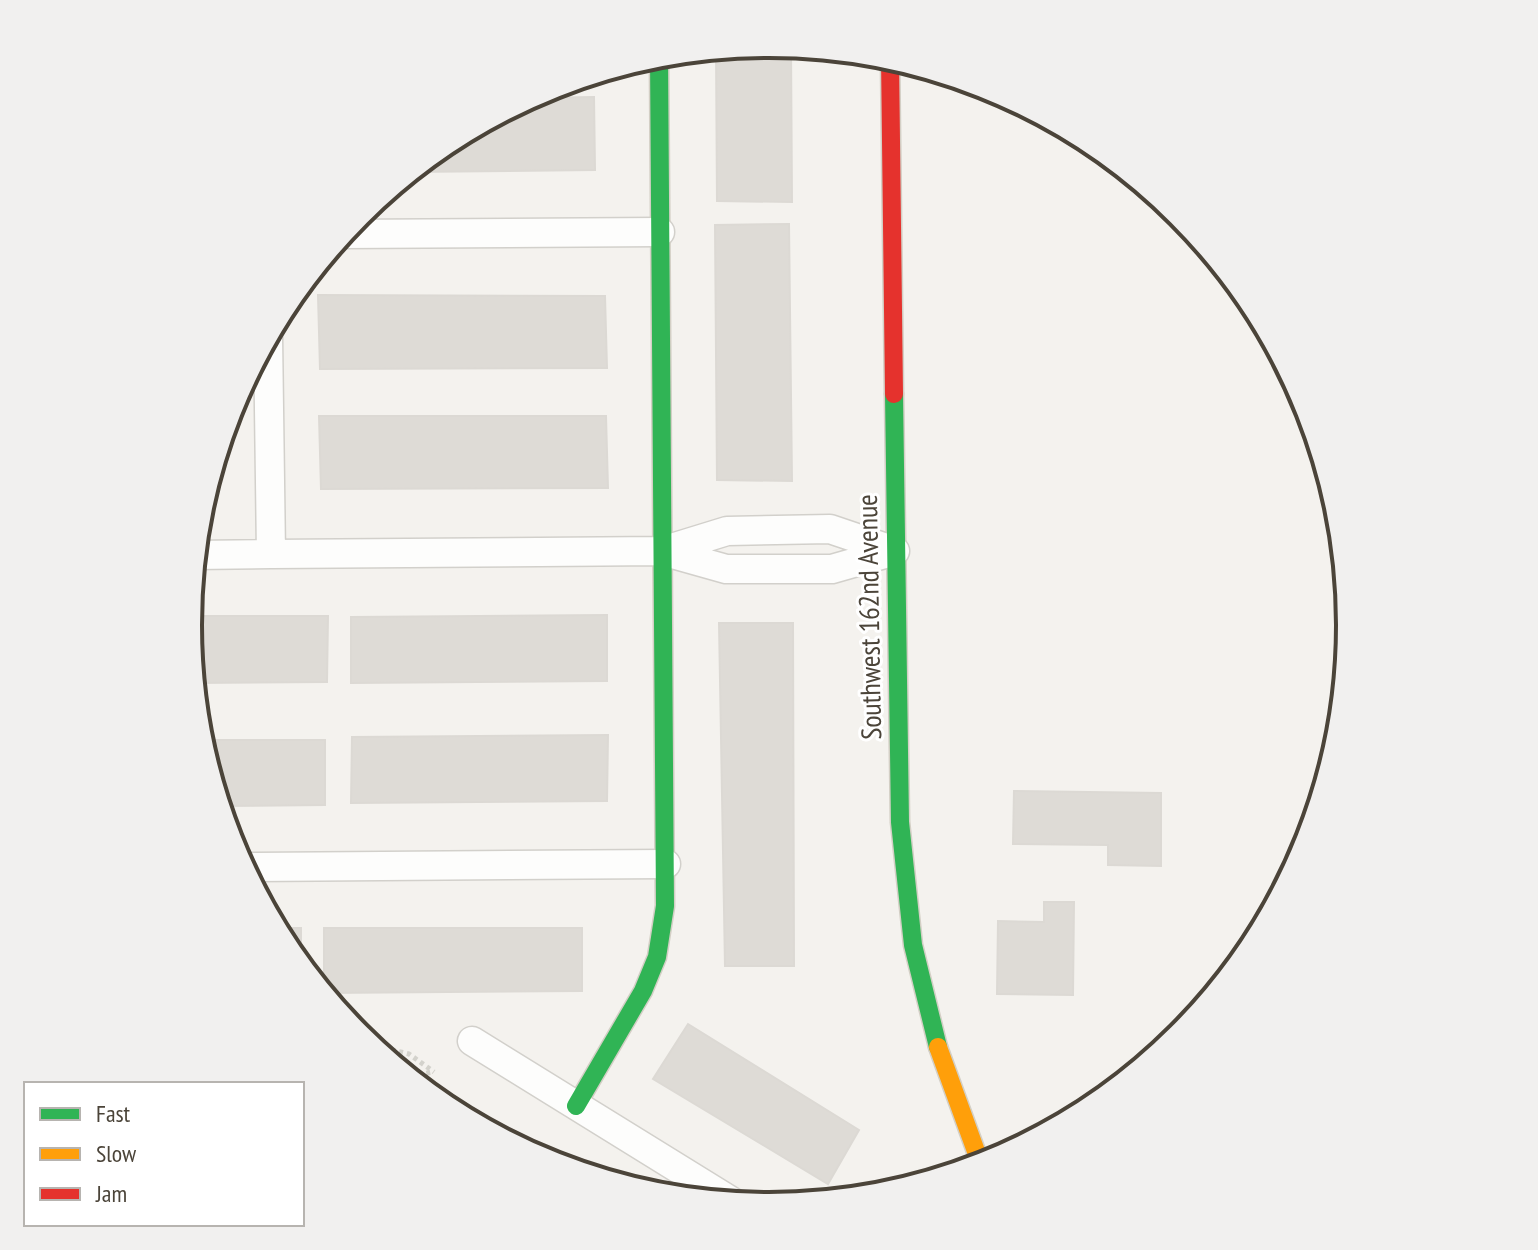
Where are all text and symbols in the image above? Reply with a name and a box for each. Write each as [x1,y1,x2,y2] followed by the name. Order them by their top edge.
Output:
[848,494,889,740] street label: Southwest 162nd Avenue
[24,1082,304,1226] legend
[96,1098,131,1129] text: Fast
[96,1138,137,1169] text: Slow
[95,1178,127,1209] text: Jam

